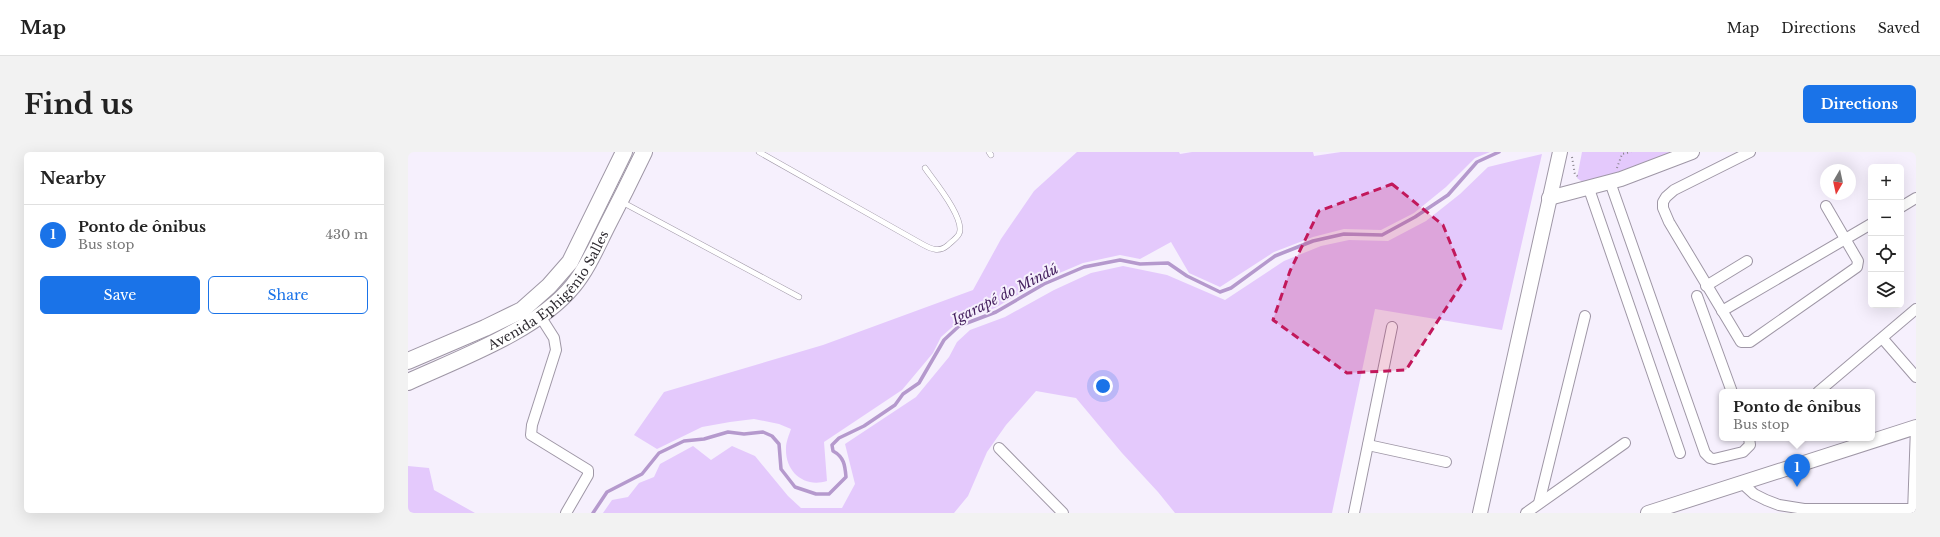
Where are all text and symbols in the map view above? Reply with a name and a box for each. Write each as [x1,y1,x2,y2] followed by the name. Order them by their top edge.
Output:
[20,16,66,39] text: Map
[1727,19,1759,37] text: Map
[1781,19,1856,37] text: Directions
[1878,19,1920,37] text: Saved
[1803,85,1916,123] button: Directions
[24,87,134,122] text: Find us
[1820,164,1856,200] north arrow
[1868,164,1904,308] map controls
[1868,164,1904,200] button: +
[40,168,106,189] text: Nearby
[1868,200,1904,236] button: −
[78,217,206,236] text: Ponto de ônibus
[50,226,56,243] text: 1
[325,226,368,243] text: 430 m
[484,227,612,354] street label: Avenida Ephigênio Salles
[78,236,134,253] text: Bus stop
[1868,236,1904,272] button: locate
[948,259,1061,329] water label: Igarapé do Mindú
[1868,272,1904,308] button: layers
[40,276,200,314] button: Save
[208,276,368,314] button: Share
[1093,376,1113,396] your location
[1719,389,1875,441] popup
[1733,397,1861,416] text: Ponto de ônibus
[1733,416,1789,433] text: Bus stop
[1784,454,1810,487] pin: 1

